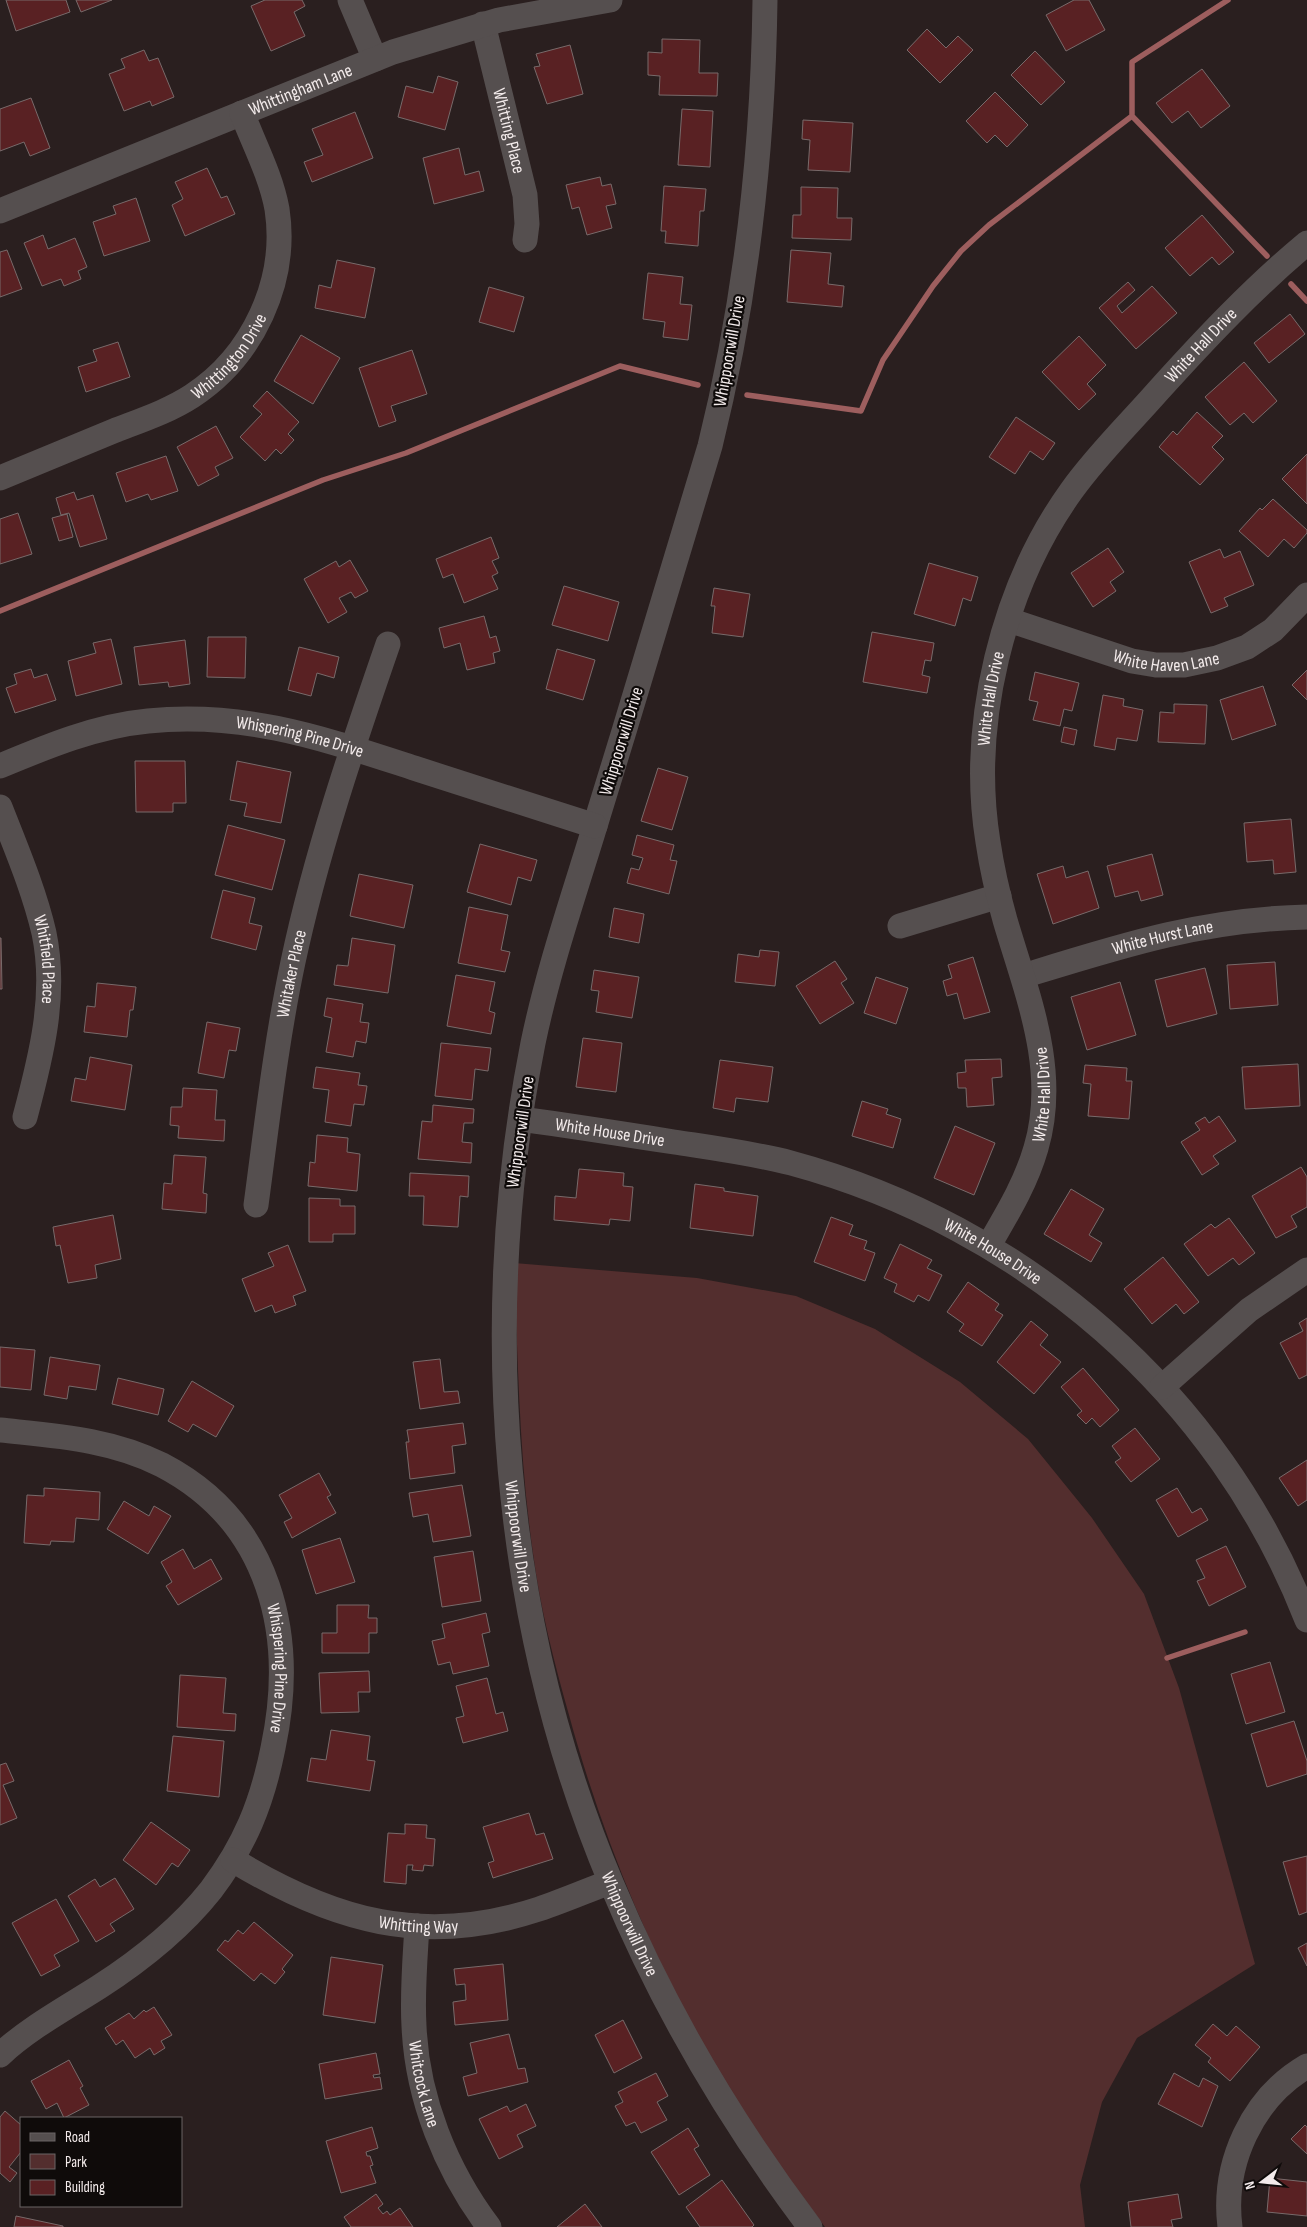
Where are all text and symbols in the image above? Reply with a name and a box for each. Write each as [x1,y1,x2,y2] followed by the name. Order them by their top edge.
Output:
[246,60,355,120] street label: Whittingham Lane
[488,86,529,176] street label: Whitting Place
[709,294,750,408] street label: Whippoorwill Drive
[1161,304,1241,387] street label: White Hall Drive
[188,310,271,404] street label: Whittington Drive
[1110,645,1221,676] street label: White Haven Lane
[974,649,1009,747] street label: White Hall Drive
[595,684,648,798] street label: Whippoorwill Drive
[235,712,366,762] street label: Whispering Pine Drive
[29,913,59,1005] street label: Whitfield Place
[1110,916,1215,960] street label: White Hurst Lane
[273,928,311,1019] street label: Whitaker Place
[1028,1046,1055,1144] street label: White Hall Drive
[502,1075,539,1189] street label: Whippoorwill Drive
[554,1114,666,1151] street label: White House Drive
[941,1214,1046,1289] street label: White House Drive
[500,1479,536,1594] street label: Whippoorwill Drive
[262,1601,291,1735] street label: Whispering Pine Drive
[597,1869,662,1980] street label: Whippoorwill Drive
[377,1912,459,1938] street label: Whitting Way
[404,2040,444,2130] street label: Whitcock Lane
[20,2117,182,2207] legend
[65,2128,90,2147] text: Road
[65,2153,87,2172] text: Park
[1237,2157,1287,2207] north arrow
[65,2178,105,2197] text: Building
[1241,2180,1259,2191] text: N

